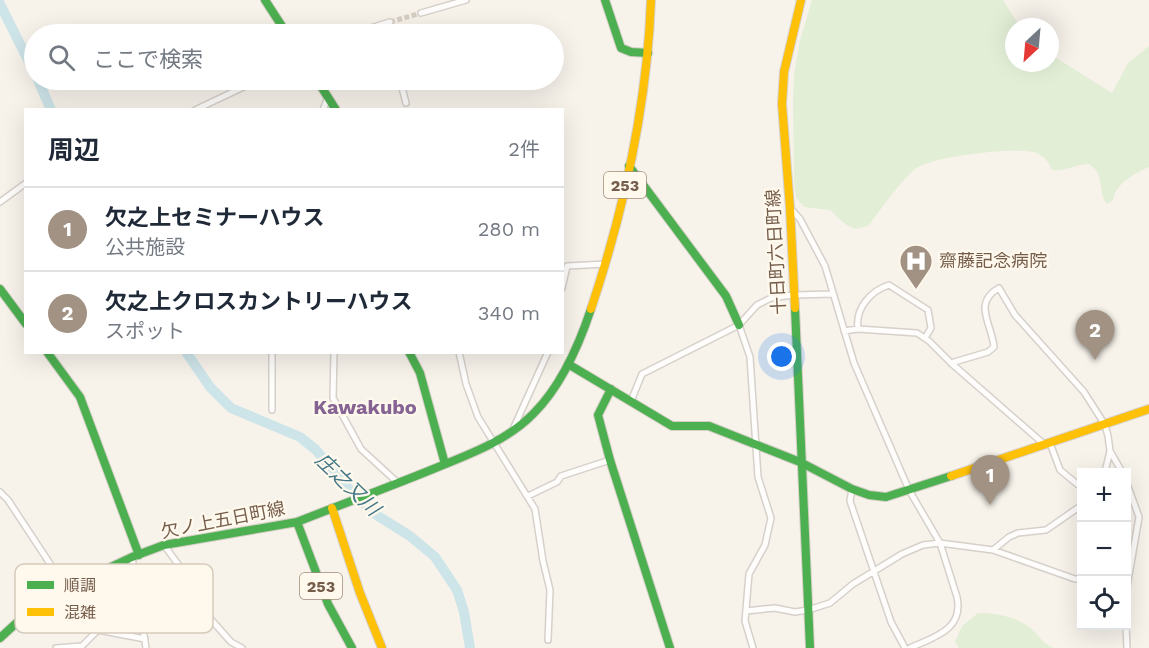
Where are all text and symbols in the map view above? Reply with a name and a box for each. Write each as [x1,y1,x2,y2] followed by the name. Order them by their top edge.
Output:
[1005,18,1059,72] north arrow
[24,24,564,90] search box
[45,41,78,74] icon: search
[93,47,203,72] text: ここで検索
[48,135,100,165] text: 周辺
[508,137,540,161] text: 2件
[604,172,646,198] road number: 253
[762,189,789,315] street label: 十日町六日町線
[105,205,325,230] text: 欠之上セミナーハウス
[63,217,72,241] text: 1
[478,217,540,241] text: 280 m
[105,235,185,259] text: 公共施設
[898,243,934,290] hospital icon: 齋藤記念病院
[939,250,1047,271] place label: 齋藤記念病院
[105,289,413,314] text: 欠之上クロスカントリーハウス
[62,301,73,325] text: 2
[478,301,540,325] text: 340 m
[1076,310,1114,360] pin: 2
[105,319,185,343] text: スポット
[767,342,796,371] your location
[313,395,417,419] district label: Kawakubo
[311,448,387,522] water label: 庄之又川
[970,456,1010,505] pin: 1
[1077,468,1131,630] map controls
[1077,468,1131,522] button: +
[159,497,287,542] street label: 欠ノ上五日町線
[1077,522,1131,576] button: −
[15,564,213,633] legend
[300,573,342,599] road number: 253
[64,576,96,595] text: 順調
[1077,576,1131,630] button: locate
[64,603,96,622] text: 混雑

